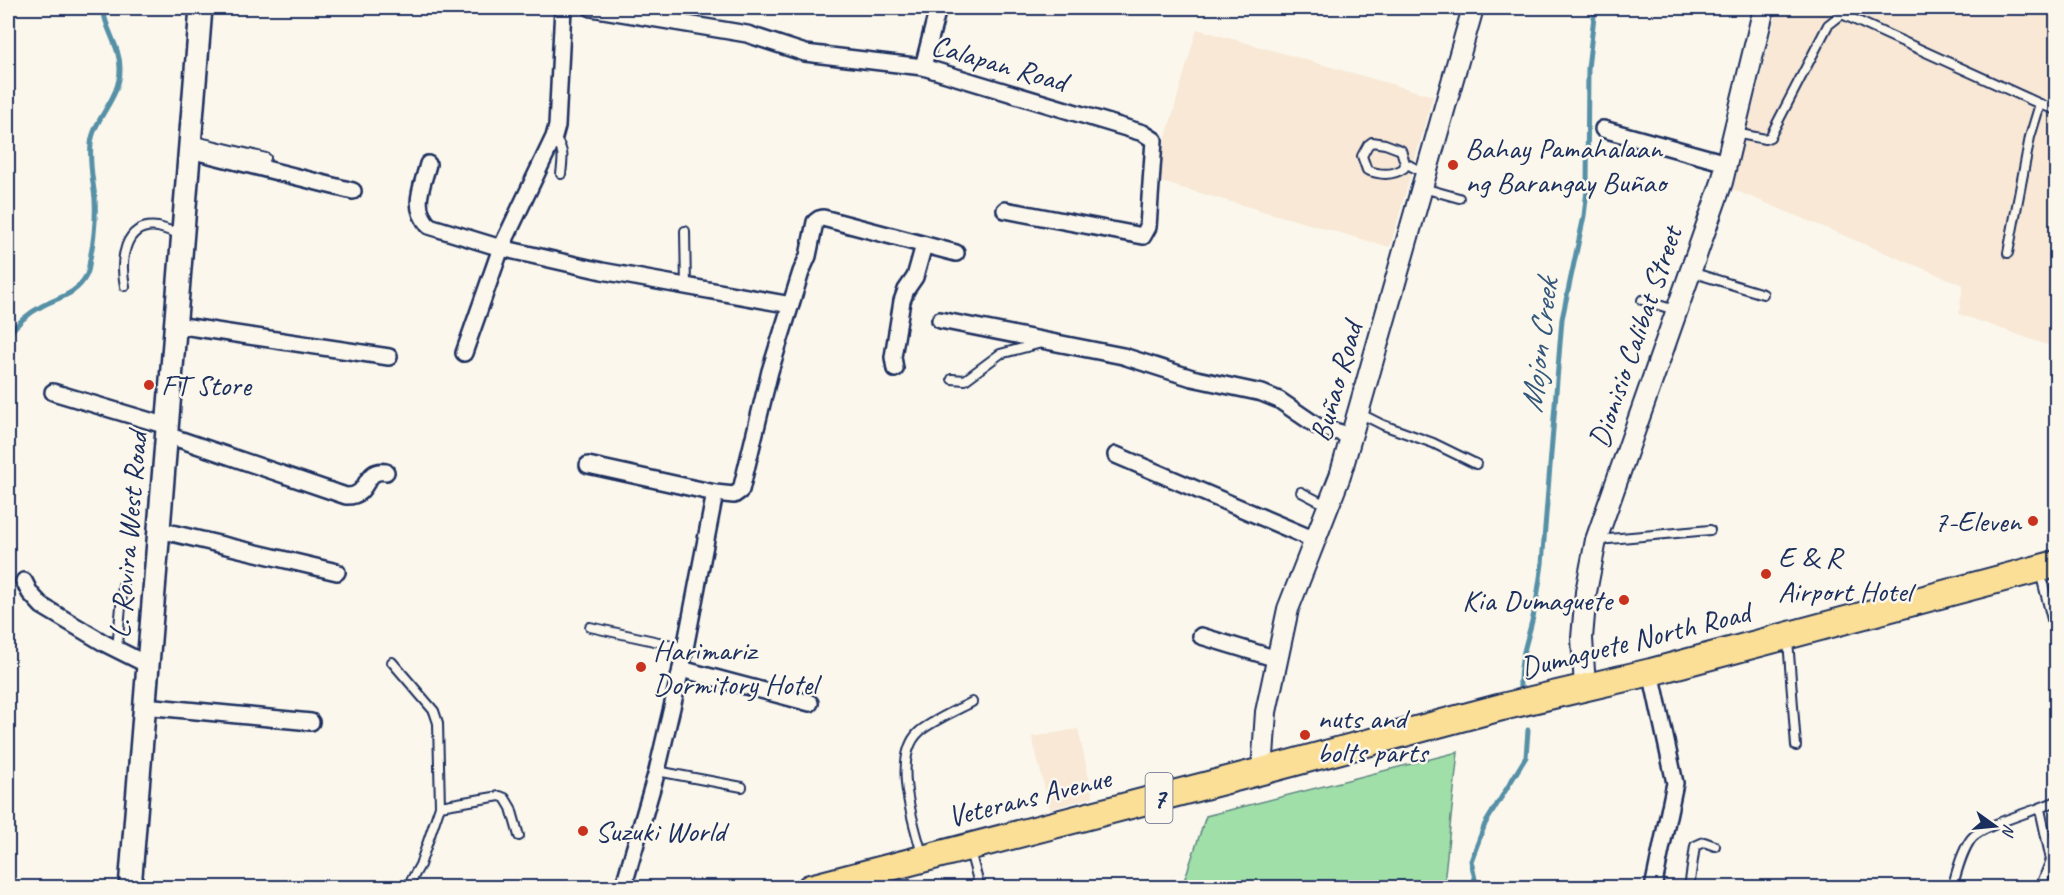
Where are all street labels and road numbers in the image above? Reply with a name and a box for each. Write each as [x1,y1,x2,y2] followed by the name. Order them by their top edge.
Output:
[927,26,1075,102] street label: Calapan Road
[1579,219,1692,452] street label: Dionisio Calibat Street
[1301,314,1372,446] street label: Buñao Road
[100,426,156,640] street label: L. Rovira West Road
[1516,592,1758,687] street label: Dumaguete North Road
[944,758,1117,836] street label: Veterans Avenue
[1146,773,1172,823] road number: 7

